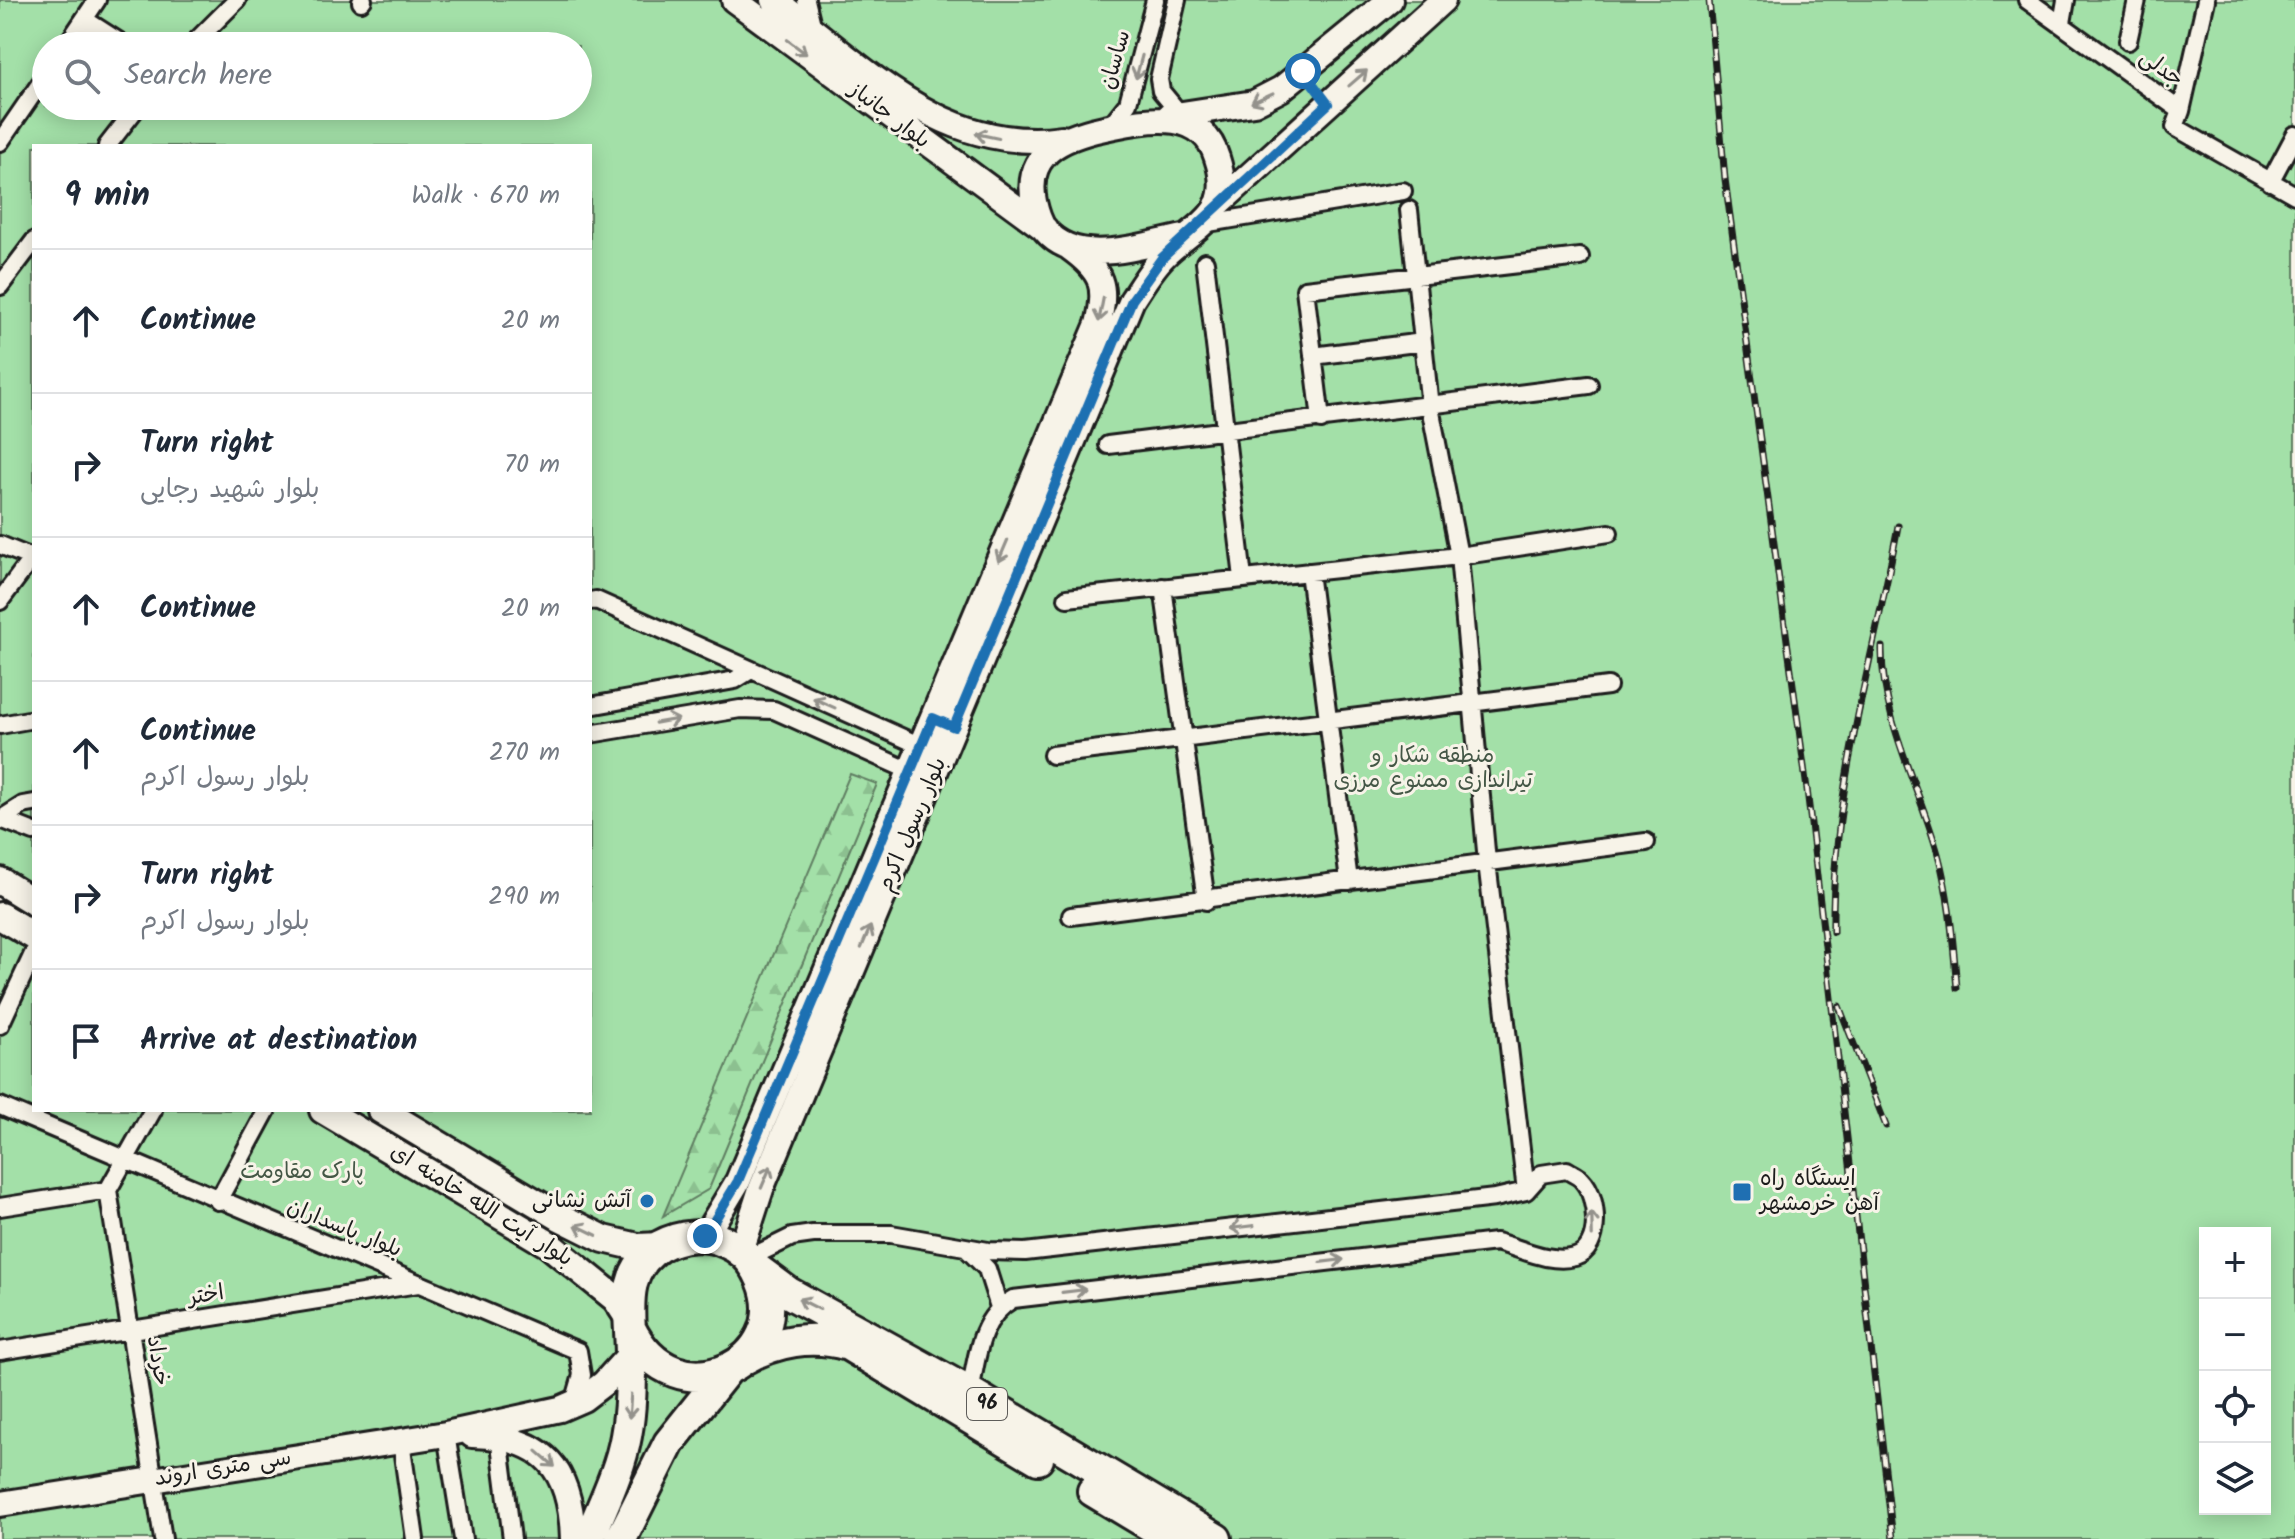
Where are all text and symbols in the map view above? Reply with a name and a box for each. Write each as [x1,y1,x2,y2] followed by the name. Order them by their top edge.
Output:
[1091,26,1141,94] street label: ساسان
[32,32,592,120] search box
[786,38,807,55] one-way arrow
[2131,41,2191,97] street label: جدلی
[124,52,272,100] text: Search here
[1131,53,1146,79] one-way arrow
[1285,53,1321,89] route start
[60,54,104,98] icon: search
[1348,69,1368,87] one-way arrow
[839,72,937,158] street label: بلوار جانباز
[1250,91,1274,106] one-way arrow
[975,128,1000,143] one-way arrow
[64,169,150,223] text: 9 min
[411,175,560,217] text: Walk · 670 m
[140,297,256,345] text: Continue
[1093,297,1108,322] one-way arrow
[64,299,108,343] icon: ahead
[501,300,560,342] text: 20 m
[140,420,273,468] text: Turn right
[64,443,108,487] icon: right
[504,444,560,486] text: 70 m
[140,469,320,511] text: بلوار شهید رجایی
[995,538,1009,562] one-way arrow
[140,585,256,633] text: Continue
[64,587,108,631] icon: ahead
[501,588,560,630] text: 20 m
[812,695,836,710] one-way arrow
[140,708,256,756] text: Continue
[654,713,679,728] one-way arrow
[64,731,108,775] icon: ahead
[489,732,560,774] text: 270 m
[1333,739,1533,799] park label: منطقه شکار و تیراندازی ممنوع مرزی
[869,752,957,898] street label: بلوار رسول اکرم
[140,757,309,799] text: بلوار رسول اکرم
[140,852,273,900] text: Turn right
[64,875,108,919] icon: right
[488,876,560,918] text: 290 m
[140,901,309,943] text: بلوار رسول اکرم
[860,925,875,950] one-way arrow
[140,1017,417,1065] text: Arrive at destination
[64,1019,108,1063] icon: arrive
[383,1135,579,1277] street label: بلوار آیت الله خامنه ای
[240,1155,364,1190] park label: پارک مقاومت
[1758,1162,1880,1222] place label: ایستگاه راه آهن خرمشهر
[760,1165,774,1190] one-way arrow
[1731,1181,1753,1203] marker: ایستگاه راه آهن خرمشهر
[532,1184,633,1219] place label: آتش نشانی
[281,1190,407,1268] street label: بلوار پاسداران
[638,1192,656,1210] marker: آتش نشانی
[1584,1211,1600,1238] one-way arrow
[687,1218,723,1254] route end
[1229,1219,1256,1234] one-way arrow
[574,1222,598,1237] one-way arrow
[2199,1227,2271,1515] map controls
[2199,1227,2271,1299] button: +
[1319,1253,1344,1268] one-way arrow
[183,1276,227,1316] street label: اختر
[1060,1284,1087,1299] one-way arrow
[798,1295,822,1311] one-way arrow
[2199,1299,2271,1371] button: −
[136,1333,178,1389] street label: خرداد
[2199,1371,2271,1443] button: locate
[967,1388,1007,1420] road number: 96
[622,1392,637,1419] one-way arrow
[152,1441,294,1497] street label: سی متری اروند
[2199,1443,2271,1515] button: layers
[535,1450,555,1468] one-way arrow

